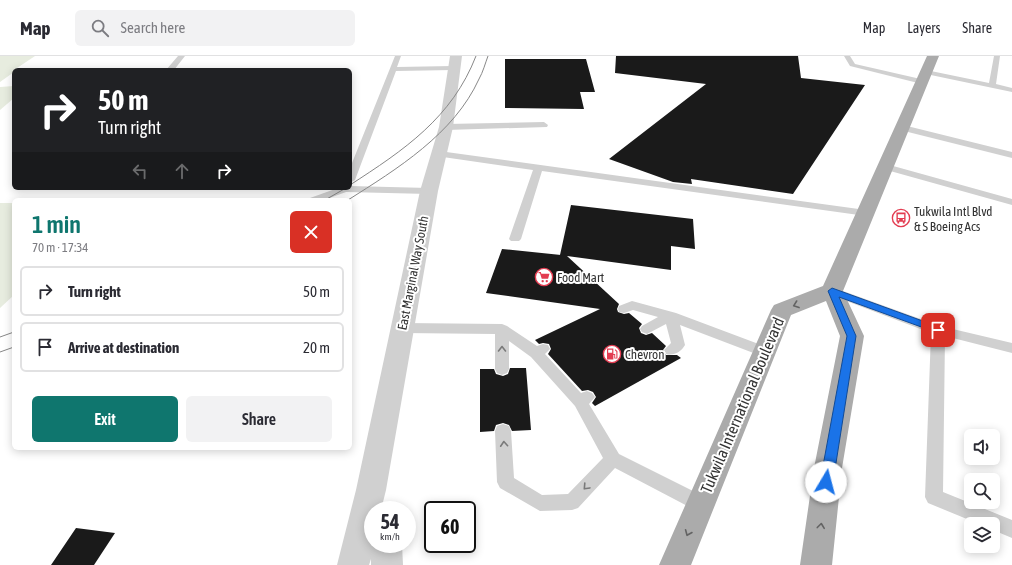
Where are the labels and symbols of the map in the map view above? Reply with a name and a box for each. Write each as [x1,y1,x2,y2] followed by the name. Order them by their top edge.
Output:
[914,204,993,234] place label: Tukwila Intl Blvd & S Boeing Acs
[891,208,911,228] bus stop icon: Tukwila Intl Blvd & S Boeing Acs
[395,215,431,331] street label: East Marginal Way South
[534,267,554,287] supermarket icon: Food Mart
[557,270,605,285] place label: Food Mart
[792,300,799,308] one-way arrow
[921,313,955,347] pin
[697,314,787,496] street label: Tukwila International Boulevard
[602,344,622,364] fuel station icon: Chevron
[498,346,506,352] one-way arrow
[625,347,665,362] place label: Chevron
[499,441,508,447] one-way arrow
[805,461,847,503] position arrow
[583,482,591,490] one-way arrow
[424,501,476,553] speed limit sign: 60
[816,523,825,529] one-way arrow
[685,530,693,537] one-way arrow

